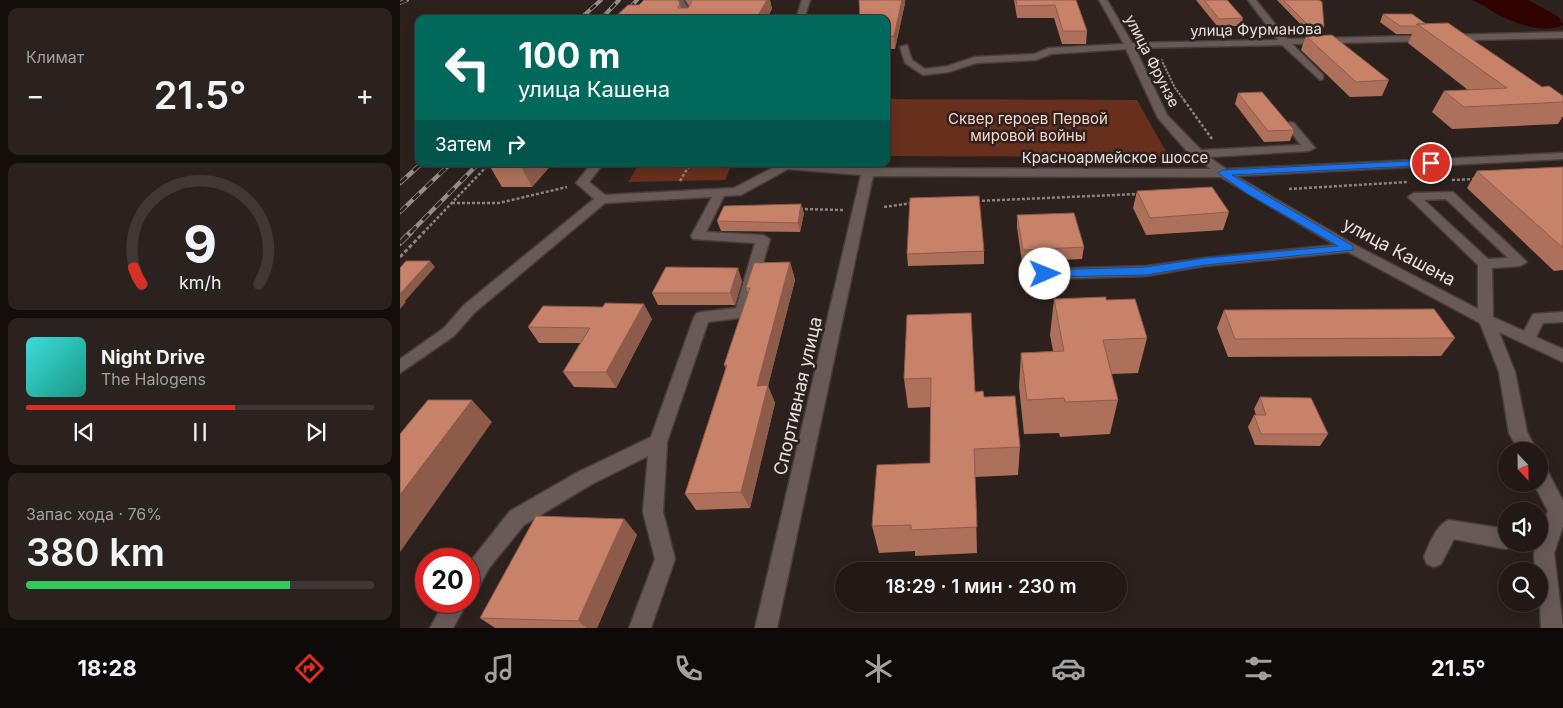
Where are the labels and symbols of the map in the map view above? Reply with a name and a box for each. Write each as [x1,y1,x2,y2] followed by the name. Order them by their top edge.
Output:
[1121,11,1184,110] street label: улица Фрунзе
[1190,19,1322,40] street label: улица Фурманова
[948,109,1108,145] park label: Сквер героев Первой мировой войны
[1410,142,1452,184] pin
[1022,148,1208,167] street label: Красноармейское шоссе
[1339,213,1459,290] street label: улица Кашена
[1018,247,1070,299] position arrow
[769,315,826,477] street label: Спортивная улица
[1498,442,1548,492] north arrow
[415,548,480,613] speed limit sign: 20

